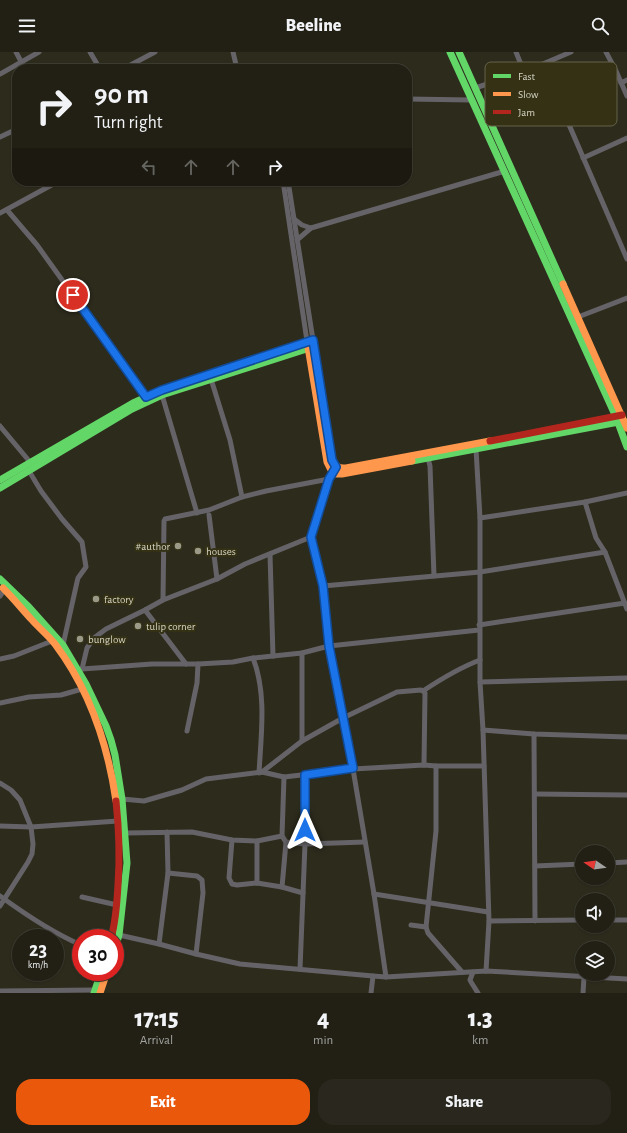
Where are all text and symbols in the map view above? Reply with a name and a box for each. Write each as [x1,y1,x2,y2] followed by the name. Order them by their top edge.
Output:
[16,15,38,37] icon: menu
[589,15,611,37] icon: search
[286,17,341,35] text: Beeline
[485,62,617,126] legend
[518,71,536,82] text: Fast
[28,80,80,132] icon: right
[94,81,149,109] text: 90 m
[518,89,539,100] text: Slow
[518,107,535,118] text: Jam
[94,114,163,132] text: Turn right
[138,156,160,178] icon: left
[180,156,202,178] icon: ahead
[222,156,244,178] icon: ahead
[264,156,286,178] icon: right
[56,278,90,312] pin
[62,284,84,306] icon: arrive
[136,541,170,552] place label: #author
[173,541,183,551] marker: #author
[193,546,203,556] marker: houses
[206,546,236,557] place label: houses
[91,594,101,604] marker: factory
[104,594,134,605] place label: factory
[133,621,143,631] marker: tulip corner
[146,621,196,632] place label: tulip corner
[75,634,85,644] marker: bunglow
[88,634,126,645] place label: bunglow
[284,809,326,851] position arrow
[575,845,615,885] north arrow
[575,845,615,981] map controls
[575,893,615,933] button: sound
[72,929,124,981] speed limit sign: 30
[29,940,47,960] text: 23
[575,941,615,981] button: layers
[28,960,48,970] text: km/h
[134,1007,179,1031] text: 17:15
[317,1007,329,1031] text: 4
[468,1007,493,1031] text: 1.3
[140,1034,173,1047] text: Arrival
[313,1034,333,1047] text: min
[472,1034,488,1047] text: km
[16,1079,310,1125] button: Exit
[318,1079,611,1125] button: Share

